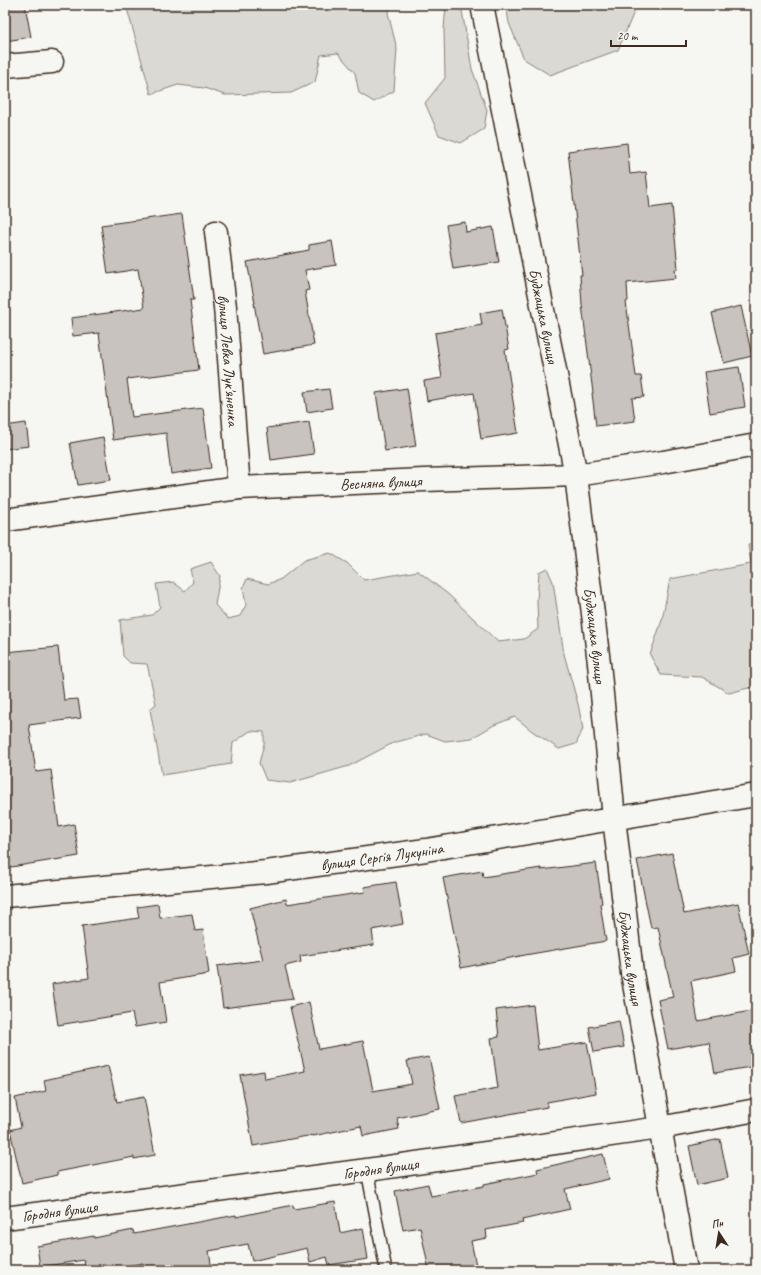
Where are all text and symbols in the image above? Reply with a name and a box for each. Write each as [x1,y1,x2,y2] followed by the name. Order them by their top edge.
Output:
[611,22,686,48] scale bar
[617,28,639,44] text: 20 m
[524,267,563,367] street label: Буджацька вулиця
[213,293,243,428] street label: вулиця Левка Лук'яненка
[340,471,423,495] street label: Весняна вулиця
[579,587,610,686] street label: Буджацька вулиця
[319,838,446,875] street label: вулиця Сергія Лукуніна
[614,909,647,1008] street label: Буджацька вулиця
[342,1154,421,1184] street label: Городня вулиця
[21,1197,100,1227] street label: Городня вулиця
[699,1213,739,1253] north arrow
[710,1215,725,1231] text: Пн

